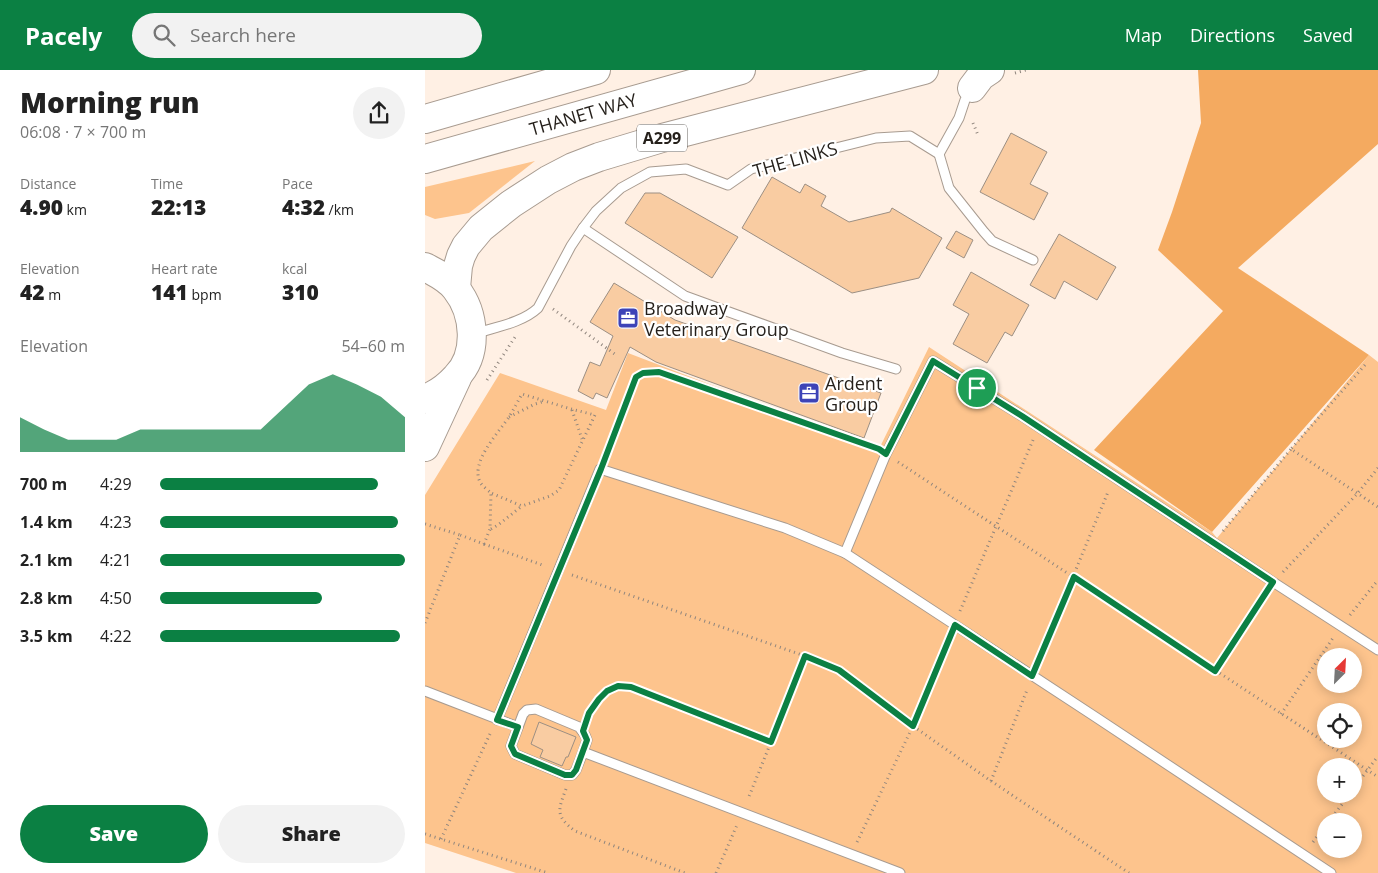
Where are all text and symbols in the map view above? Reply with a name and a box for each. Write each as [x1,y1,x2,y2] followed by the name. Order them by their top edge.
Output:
[132,13,482,58] search box
[25,19,102,52] text: Pacely
[150,21,178,49] icon: search
[190,22,296,48] text: Search here
[1125,23,1162,47] text: Map
[1190,23,1275,47] text: Directions
[1303,23,1353,47] text: Saved
[20,83,200,121] text: Morning run
[353,87,405,139] button: share
[526,87,640,141] street label: THANET WAY
[20,121,146,143] text: 06:08 · 7 × 700 m
[637,124,687,152] road number: A299
[750,135,840,182] street label: THE LINKS
[20,174,76,193] text: Distance
[151,174,183,193] text: Time
[282,174,313,193] text: Pace
[20,193,63,221] text: 4.90
[151,193,206,221] text: 22:13
[282,193,325,221] text: 4:32
[63,200,87,219] text: km
[325,200,354,219] text: /km
[20,259,79,278] text: Elevation
[151,259,218,278] text: Heart rate
[282,259,307,278] text: kcal
[20,278,45,306] text: 42
[151,278,188,306] text: 141
[282,278,319,306] text: 310
[45,285,61,304] text: m
[188,285,222,304] text: bpm
[644,296,789,341] place label: Broadway Veterinary Group
[616,306,640,330] office icon: Broadway Veterinary Group
[20,335,88,357] text: Elevation
[341,335,405,357] text: 54–60 m
[956,367,998,409] pin
[825,371,882,416] place label: Ardent Group
[963,374,991,402] icon: arrive
[797,381,821,405] office icon: Ardent Group
[20,473,67,495] text: 700 m
[100,473,132,495] text: 4:29
[20,511,73,533] text: 1.4 km
[100,511,132,533] text: 4:23
[20,549,73,571] text: 2.1 km
[100,549,132,571] text: 4:21
[20,587,73,609] text: 2.8 km
[100,587,132,609] text: 4:50
[20,625,73,647] text: 3.5 km
[100,625,132,647] text: 4:22
[1317,648,1363,692] north arrow
[1317,648,1362,858] map controls
[1317,703,1362,748] button: locate
[1317,758,1362,803] button: +
[20,805,208,863] button: Save
[218,805,405,863] button: Share
[1317,813,1362,858] button: −

